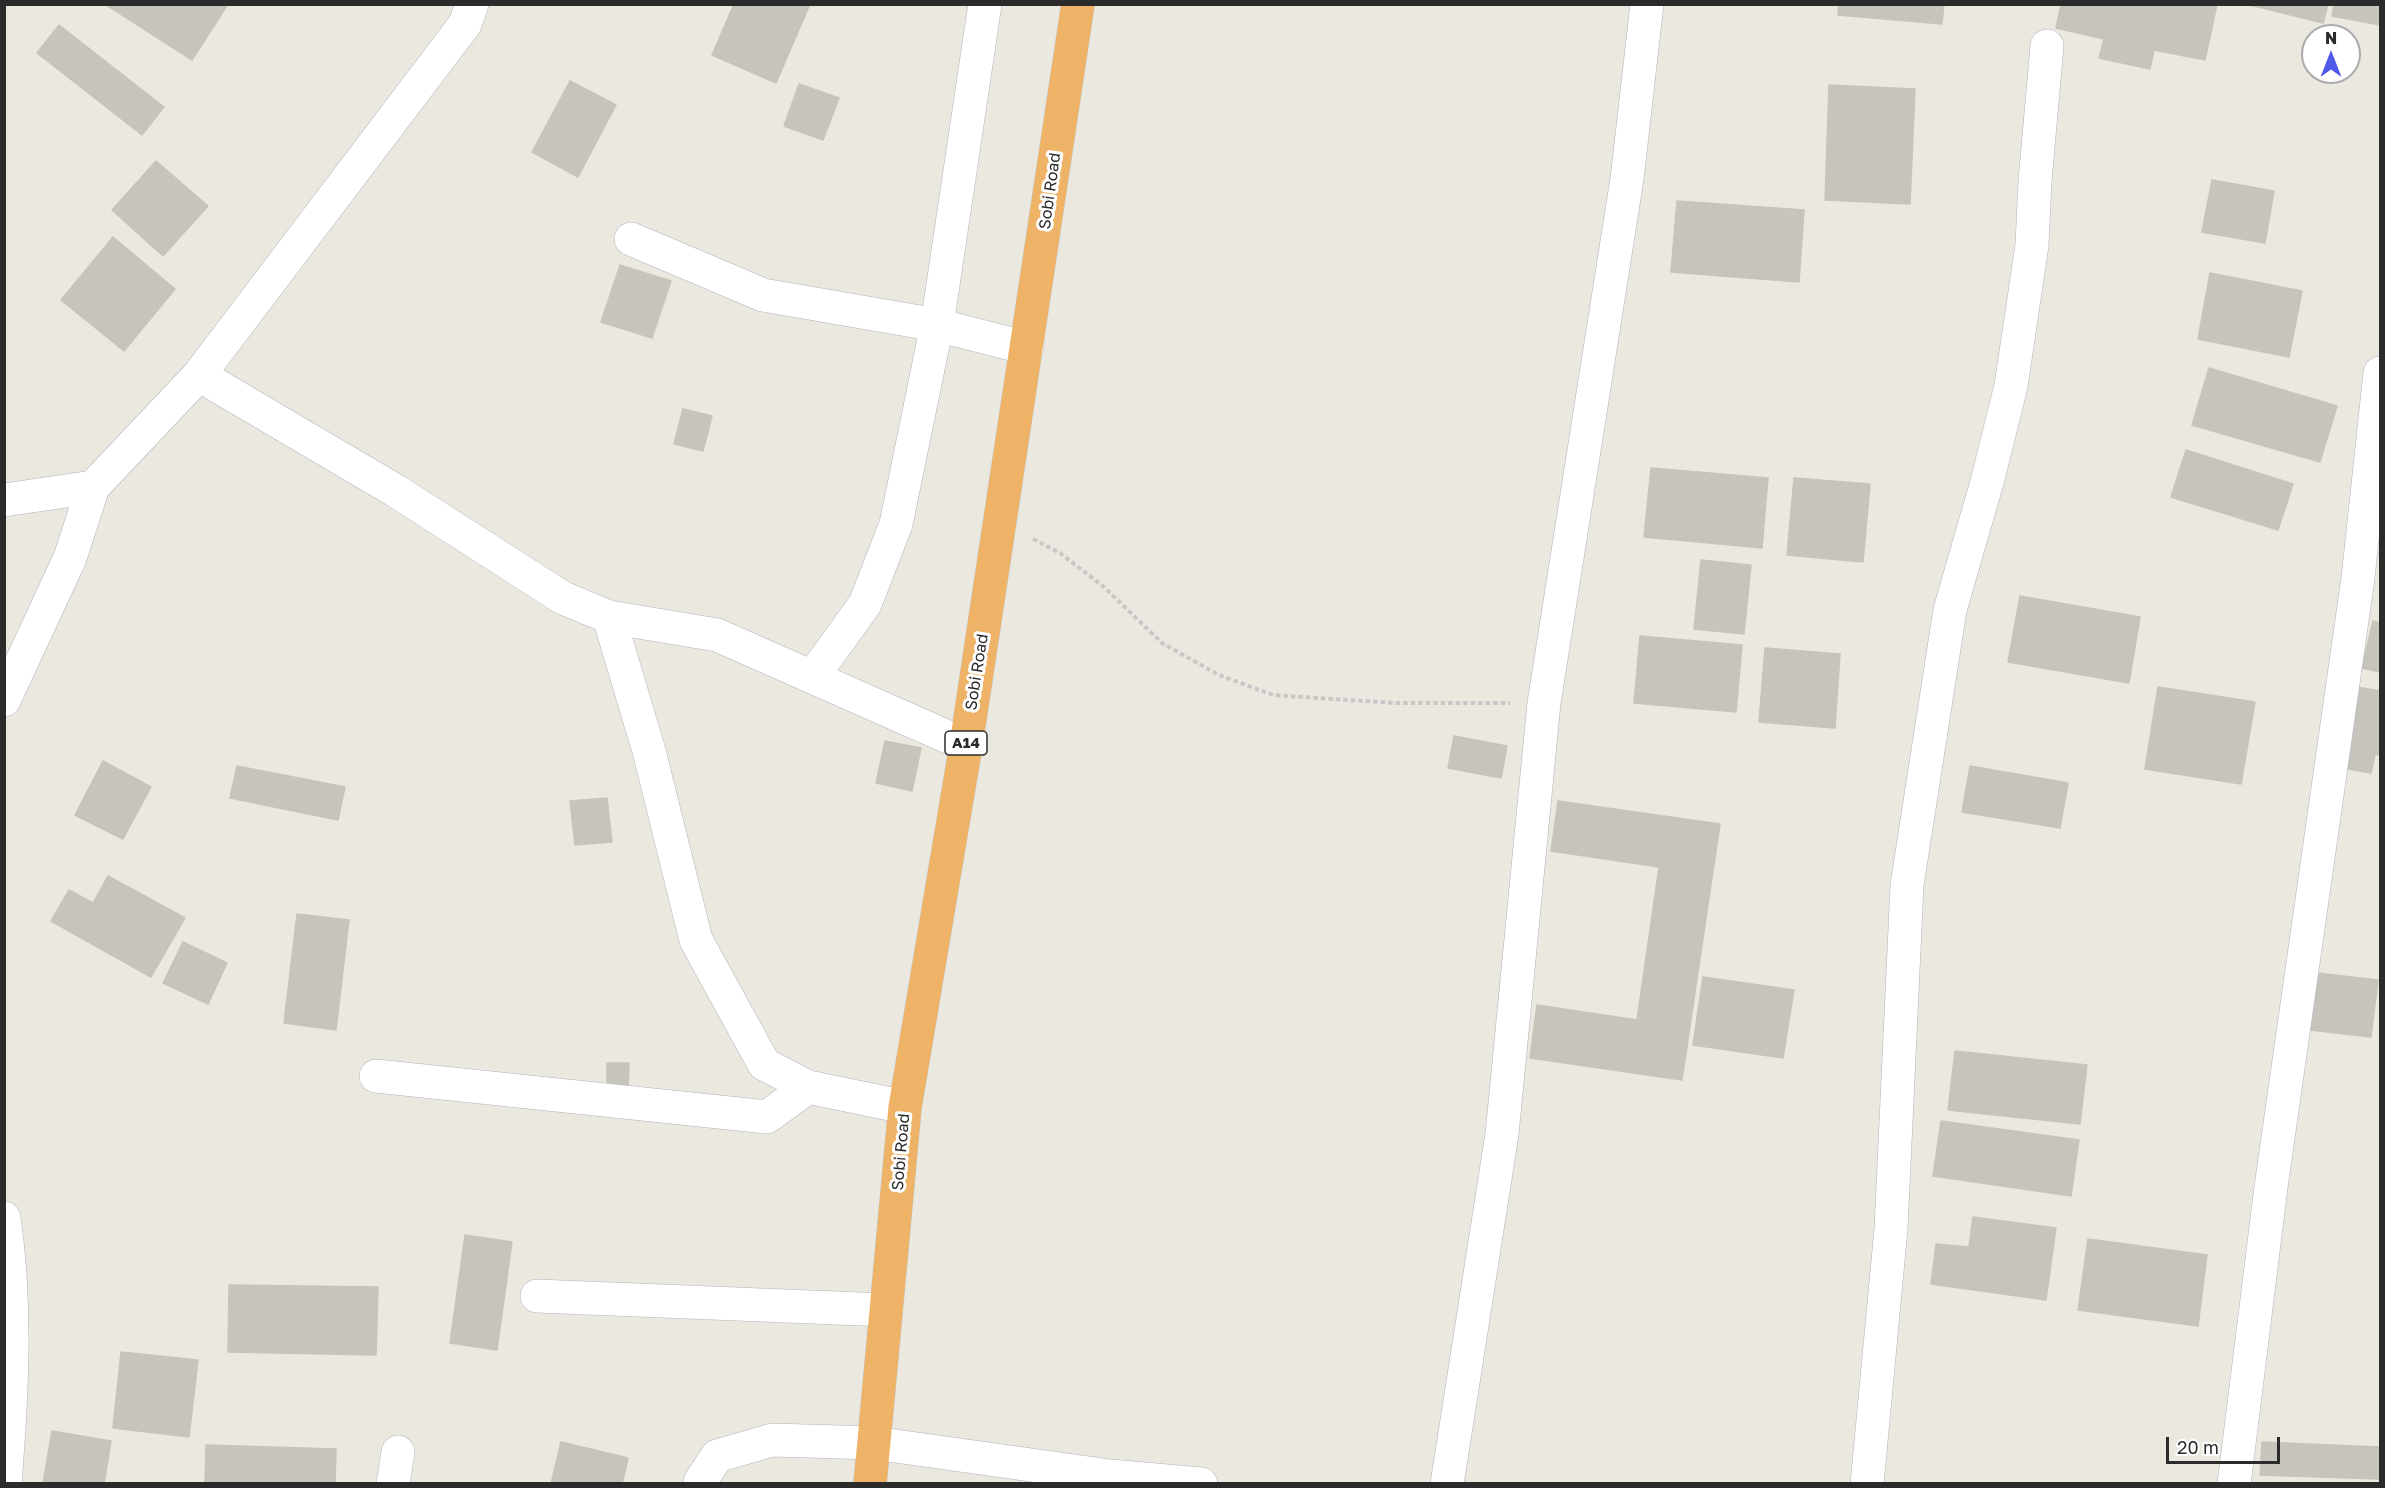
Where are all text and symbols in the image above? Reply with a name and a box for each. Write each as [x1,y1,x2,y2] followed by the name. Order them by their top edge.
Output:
[2301,24,2361,84] north arrow
[2325,28,2337,48] text: N
[1035,151,1065,231] street label: Sobi Road
[961,632,993,712] street label: Sobi Road
[945,731,987,755] road number: A14
[888,1113,914,1191] street label: Sobi Road
[2169,1425,2283,1463] scale bar
[2177,1436,2219,1458] text: 20 m

